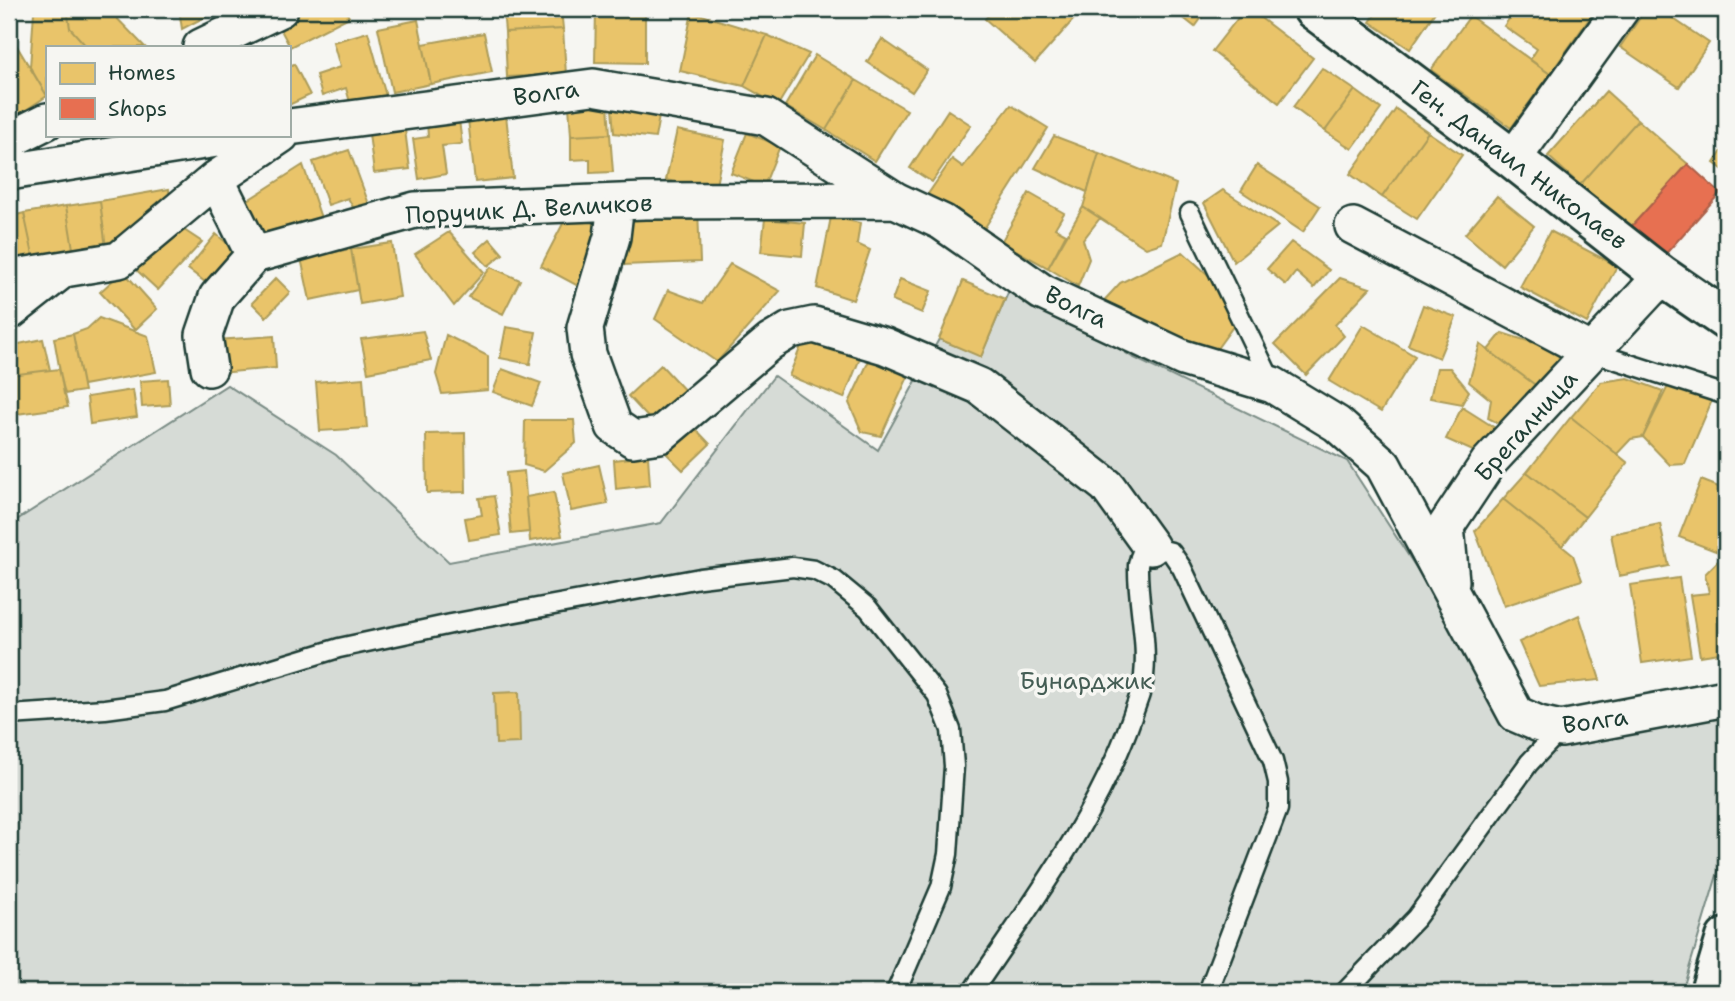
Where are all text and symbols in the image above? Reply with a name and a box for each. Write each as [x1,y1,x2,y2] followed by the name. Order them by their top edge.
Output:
[46,46,290,136] legend
[108,59,176,87] text: Homes
[511,73,581,113] street label: Волга
[1404,73,1634,257] street label: Ген. Данаил Николаев
[108,95,167,123] text: Shops
[405,187,653,231] street label: Поручик Д. Величков
[1039,278,1113,336] street label: Волга
[1467,363,1585,489] street label: Брегалница
[1019,665,1153,697] park label: Бунарджик
[1560,701,1630,741] street label: Волга

